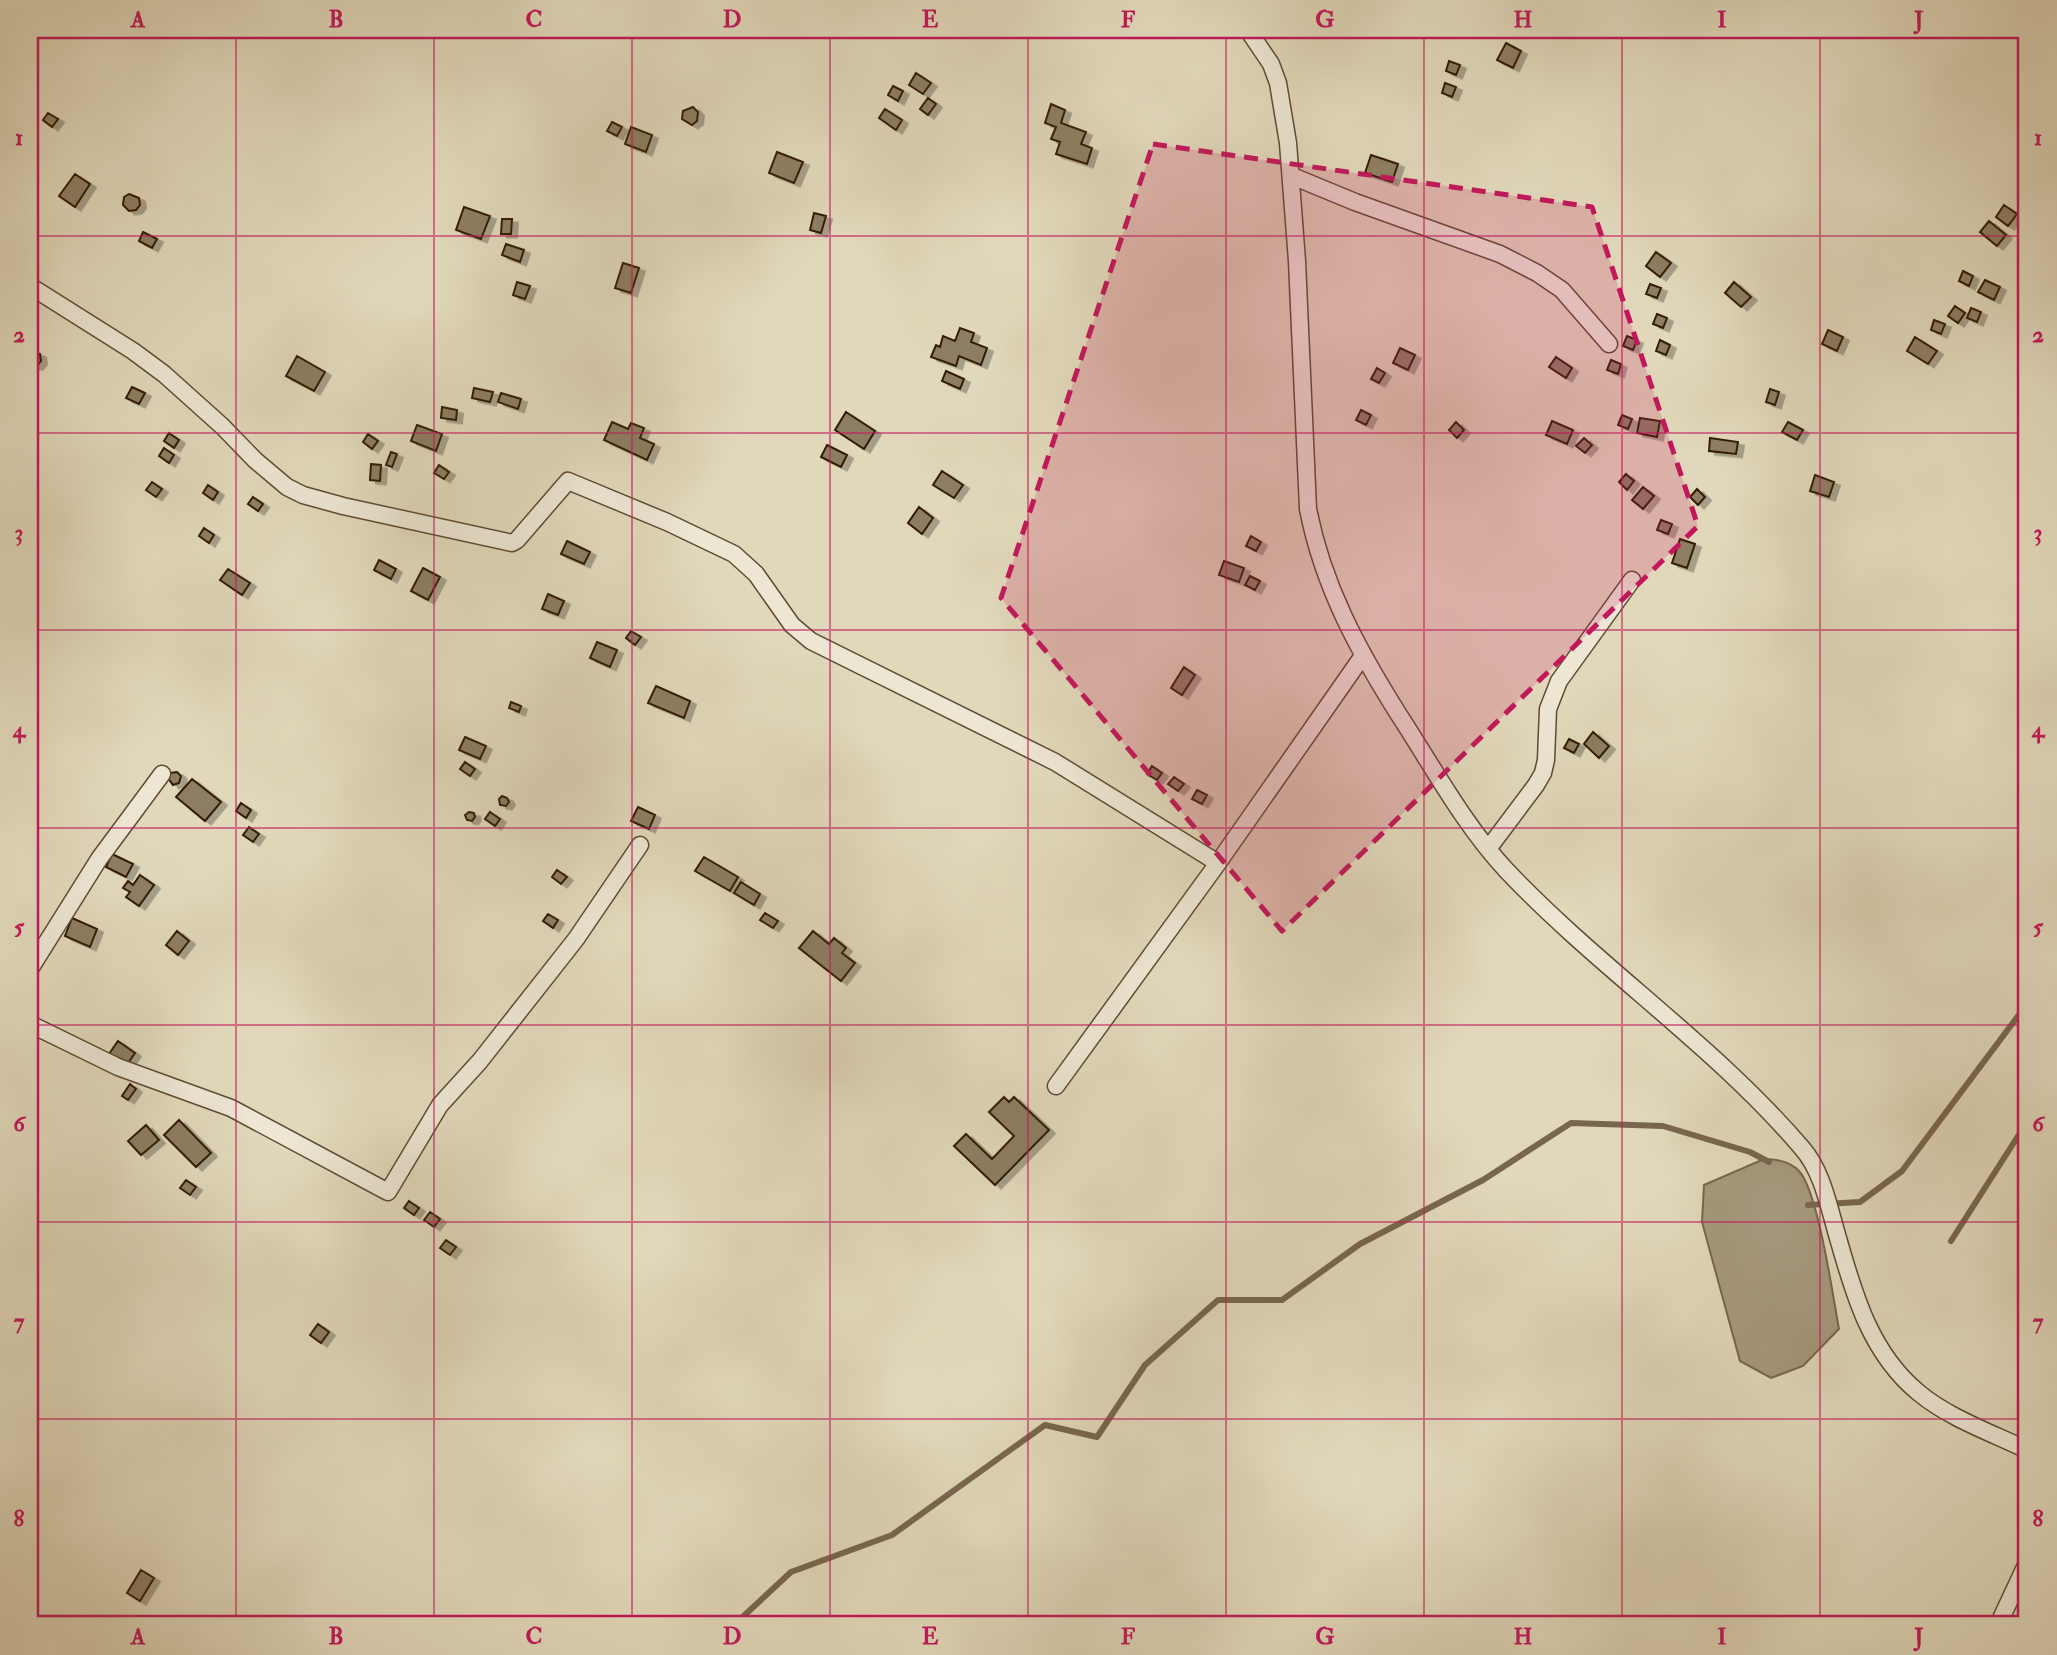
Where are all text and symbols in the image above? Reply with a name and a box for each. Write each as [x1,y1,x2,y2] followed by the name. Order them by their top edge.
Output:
[130,5,146,34] text: A
[328,5,344,34] text: B
[526,5,542,34] text: C
[723,5,741,34] text: D
[922,5,939,34] text: E
[1121,5,1136,34] text: F
[1315,5,1335,34] text: G
[1514,5,1533,34] text: H
[1717,5,1727,34] text: I
[1913,5,1924,35] text: J
[15,123,23,152] text: 1
[2034,123,2042,152] text: 1
[13,320,25,349] text: 2
[2032,320,2044,349] text: 2
[15,518,23,547] text: 3
[2034,518,2042,547] text: 3
[12,715,27,744] text: 4
[2031,715,2046,744] text: 4
[14,912,25,941] text: 5
[2033,912,2044,941] text: 5
[13,1109,27,1138] text: 6
[2032,1109,2046,1138] text: 6
[14,1307,25,1336] text: 7
[2033,1307,2044,1336] text: 7
[14,1504,25,1533] text: 8
[2033,1504,2044,1533] text: 8
[130,1622,146,1651] text: A
[328,1622,344,1651] text: B
[526,1622,542,1651] text: C
[723,1622,741,1651] text: D
[922,1622,939,1651] text: E
[1121,1622,1136,1651] text: F
[1315,1622,1335,1651] text: G
[1514,1622,1533,1651] text: H
[1717,1622,1727,1651] text: I
[1913,1622,1924,1652] text: J

